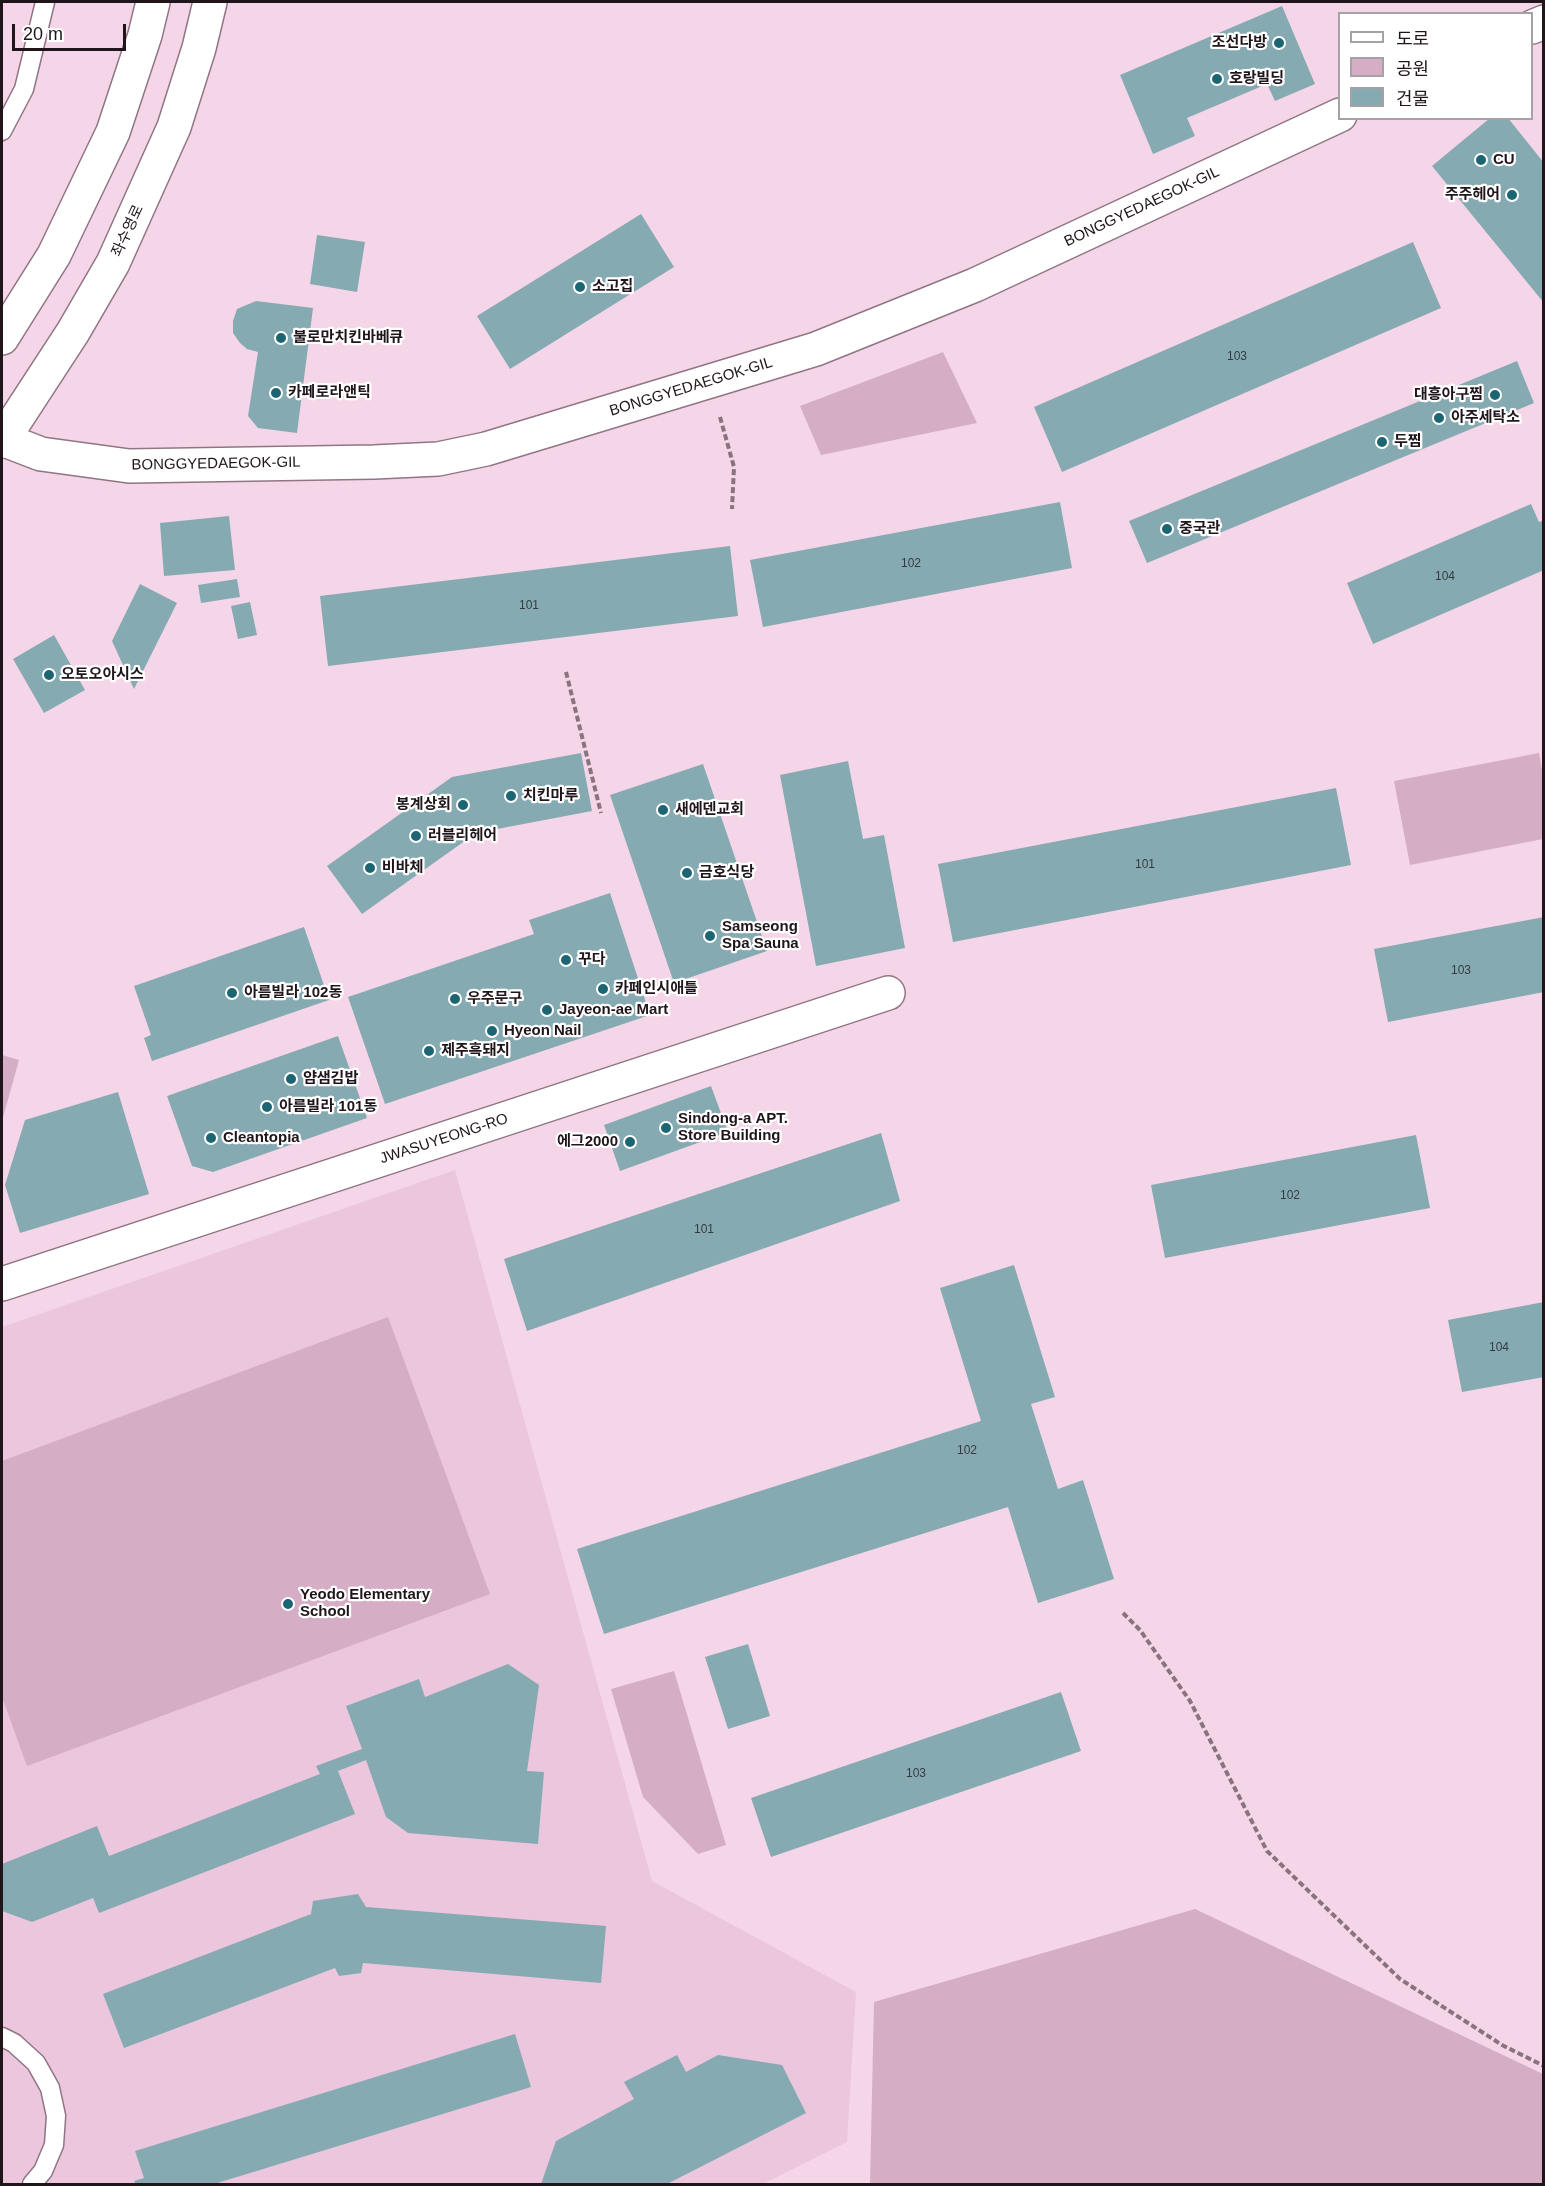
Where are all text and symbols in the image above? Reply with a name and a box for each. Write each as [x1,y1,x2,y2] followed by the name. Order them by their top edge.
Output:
[15,12,129,50] scale bar
[1338,12,1533,120] legend
[23,24,63,44] text: 20 m
[1396,29,1429,49] text: 도로
[1212,34,1267,52] place label: 조선다방
[1272,36,1286,50] marker: 조선다방
[1396,59,1429,79] text: 공원
[1229,70,1284,88] place label: 호랑빌딩
[1210,72,1224,86] marker: 호랑빌딩
[1396,89,1429,109] text: 건물
[1493,151,1515,169] place label: CU
[1474,153,1488,167] marker: CU
[1062,163,1222,251] street label: BONGGYEDAEGOK-GIL
[1445,186,1500,204] place label: 주주헤어
[1505,188,1519,202] marker: 주주헤어
[108,202,148,260] street label: 좌수영로
[592,278,633,296] place label: 소고집
[573,280,587,294] marker: 소고집
[293,329,403,347] place label: 불로만치킨바베큐
[274,331,288,345] marker: 불로만치킨바베큐
[1227,350,1247,364] house number: 103
[607,354,775,420] street label: BONGGYEDAEGOK-GIL
[288,384,371,402] place label: 카페로라앤틱
[269,386,283,400] marker: 카페로라앤틱
[1414,386,1483,404] place label: 대흥아구찜
[1488,388,1502,402] marker: 대흥아구찜
[1451,409,1520,427] place label: 아주세탁소
[1432,411,1446,425] marker: 아주세탁소
[1394,433,1422,451] place label: 두찜
[1375,435,1389,449] marker: 두찜
[131,454,301,474] street label: BONGGYEDAEGOK-GIL
[1179,520,1220,538] place label: 중국관
[1160,522,1174,536] marker: 중국관
[901,557,921,571] house number: 102
[1435,570,1455,584] house number: 104
[519,599,539,613] house number: 101
[61,666,144,684] place label: 오토오아시스
[42,668,56,682] marker: 오토오아시스
[523,787,578,805] place label: 치킨마루
[504,789,518,803] marker: 치킨마루
[396,796,451,814] place label: 봉계상회
[456,798,470,812] marker: 봉계상회
[675,801,744,819] place label: 새에덴교회
[656,803,670,817] marker: 새에덴교회
[428,827,497,845] place label: 러블리헤어
[409,829,423,843] marker: 러블리헤어
[1135,858,1155,872] house number: 101
[382,859,423,877] place label: 비바체
[363,861,377,875] marker: 비바체
[699,864,754,882] place label: 금호식당
[680,866,694,880] marker: 금호식당
[722,918,799,953] place label: Samseong Spa Sauna
[703,929,717,943] marker: Samseong Spa Sauna
[578,951,606,969] place label: 꾸다
[559,953,573,967] marker: 꾸다
[1451,964,1471,978] house number: 103
[615,980,698,998] place label: 카페인시애틀
[596,982,610,996] marker: 카페인시애틀
[244,984,342,1002] place label: 아름빌라 102동
[225,986,239,1000] marker: 아름빌라 102동
[467,990,522,1008] place label: 우주문구
[448,992,462,1006] marker: 우주문구
[559,1001,668,1019] place label: Jayeon-ae Mart
[540,1003,554,1017] marker: Jayeon-ae Mart
[504,1022,582,1040] place label: Hyeon Nail
[485,1024,499,1038] marker: Hyeon Nail
[441,1042,510,1060] place label: 제주흑돼지
[422,1044,436,1058] marker: 제주흑돼지
[303,1070,358,1088] place label: 얌샘김밥
[284,1072,298,1086] marker: 얌샘김밥
[279,1098,377,1116] place label: 아름빌라 101동
[260,1100,274,1114] marker: 아름빌라 101동
[378,1110,510,1168] street label: JWASUYEONG-RO
[678,1110,788,1145] place label: Sindong-a APT. Store Building
[659,1121,673,1135] marker: Sindong-a APT. Store Building
[223,1129,300,1147] place label: Cleantopia
[204,1131,218,1145] marker: Cleantopia
[557,1133,618,1151] place label: 에그2000
[623,1135,637,1149] marker: 에그2000
[1280,1189,1300,1203] house number: 102
[694,1223,714,1237] house number: 101
[1489,1341,1509,1355] house number: 104
[957,1444,977,1458] house number: 102
[300,1586,430,1621] place label: Yeodo Elementary School
[281,1597,295,1611] marker: Yeodo Elementary School
[906,1767,926,1781] house number: 103

